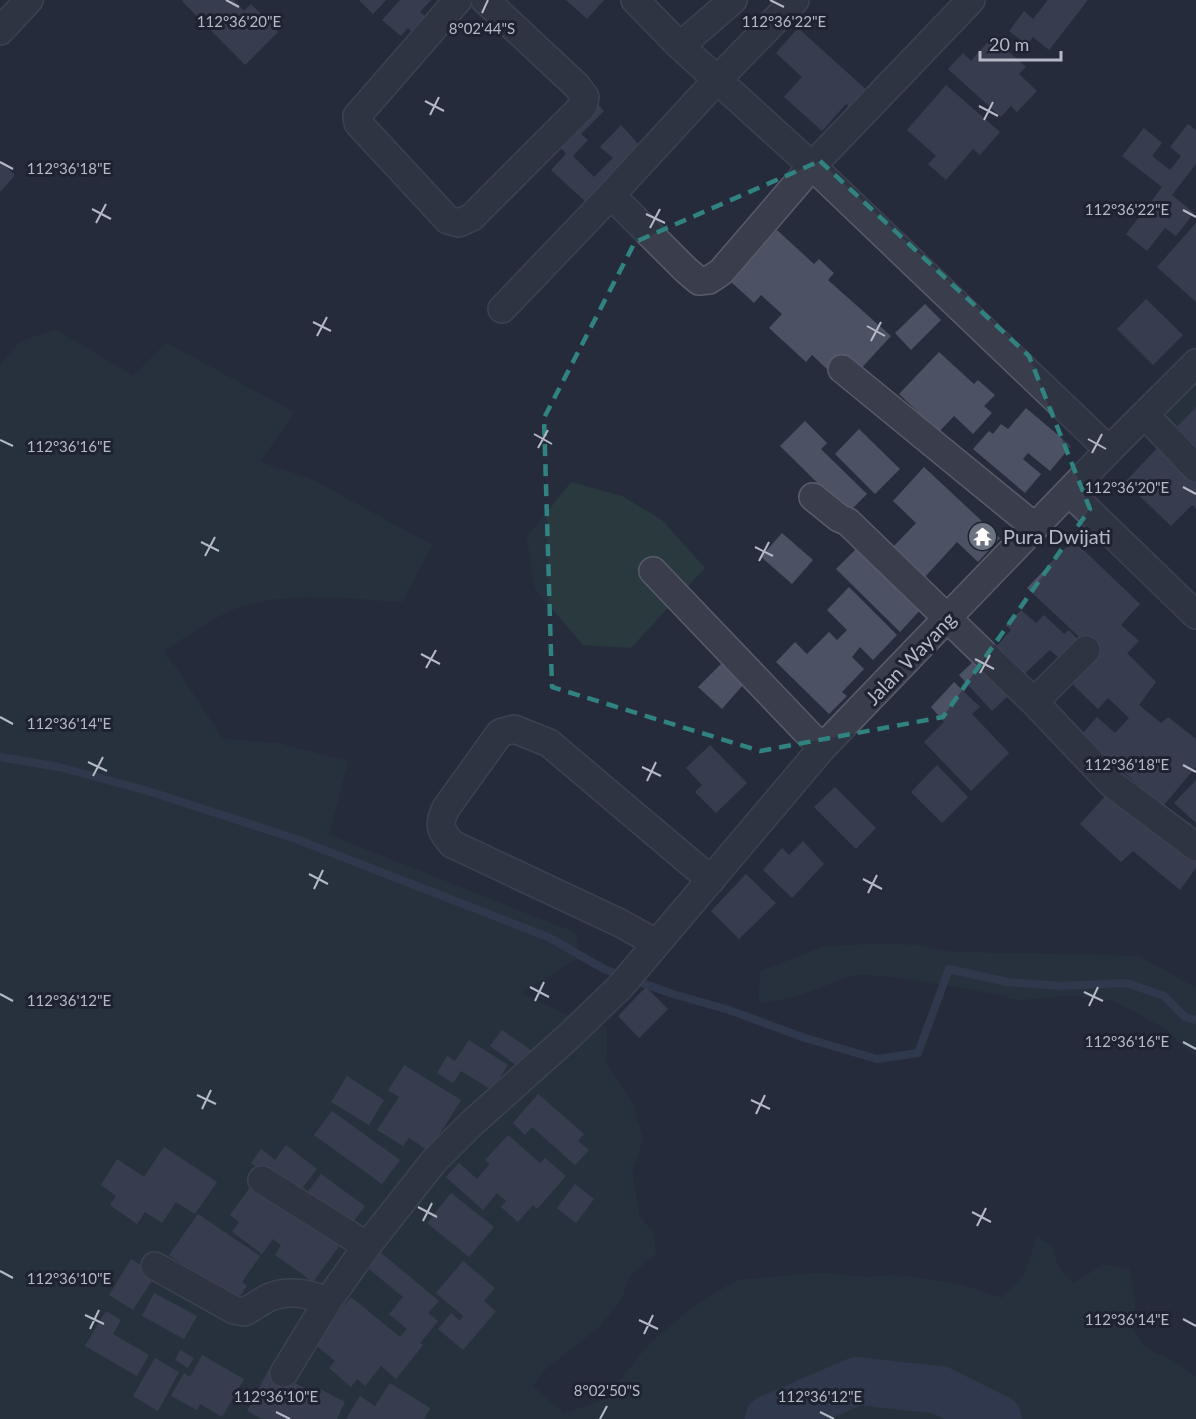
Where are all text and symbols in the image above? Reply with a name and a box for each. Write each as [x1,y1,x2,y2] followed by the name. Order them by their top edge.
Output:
[197,12,281,30] text: 112°36'20"E
[742,12,826,30] text: 112°36'22"E
[449,19,515,37] text: 8°02'44"S
[980,24,1061,62] scale bar
[989,33,1029,55] text: 20 m
[27,159,111,177] text: 112°36'18"E
[1085,200,1169,218] text: 112°36'22"E
[27,437,111,455] text: 112°36'16"E
[1085,478,1169,496] text: 112°36'20"E
[966,520,998,552] temple icon: Pura Dwijati
[1003,524,1111,548] place label: Pura Dwijati
[860,607,960,709] street label: Jalan Wayang
[27,714,111,732] text: 112°36'14"E
[1085,755,1169,773] text: 112°36'18"E
[27,991,111,1009] text: 112°36'12"E
[1085,1032,1169,1050] text: 112°36'16"E
[27,1269,111,1287] text: 112°36'10"E
[1085,1310,1169,1328] text: 112°36'14"E
[574,1381,640,1399] text: 8°02'50"S
[234,1387,318,1405] text: 112°36'10"E
[778,1387,862,1405] text: 112°36'12"E

